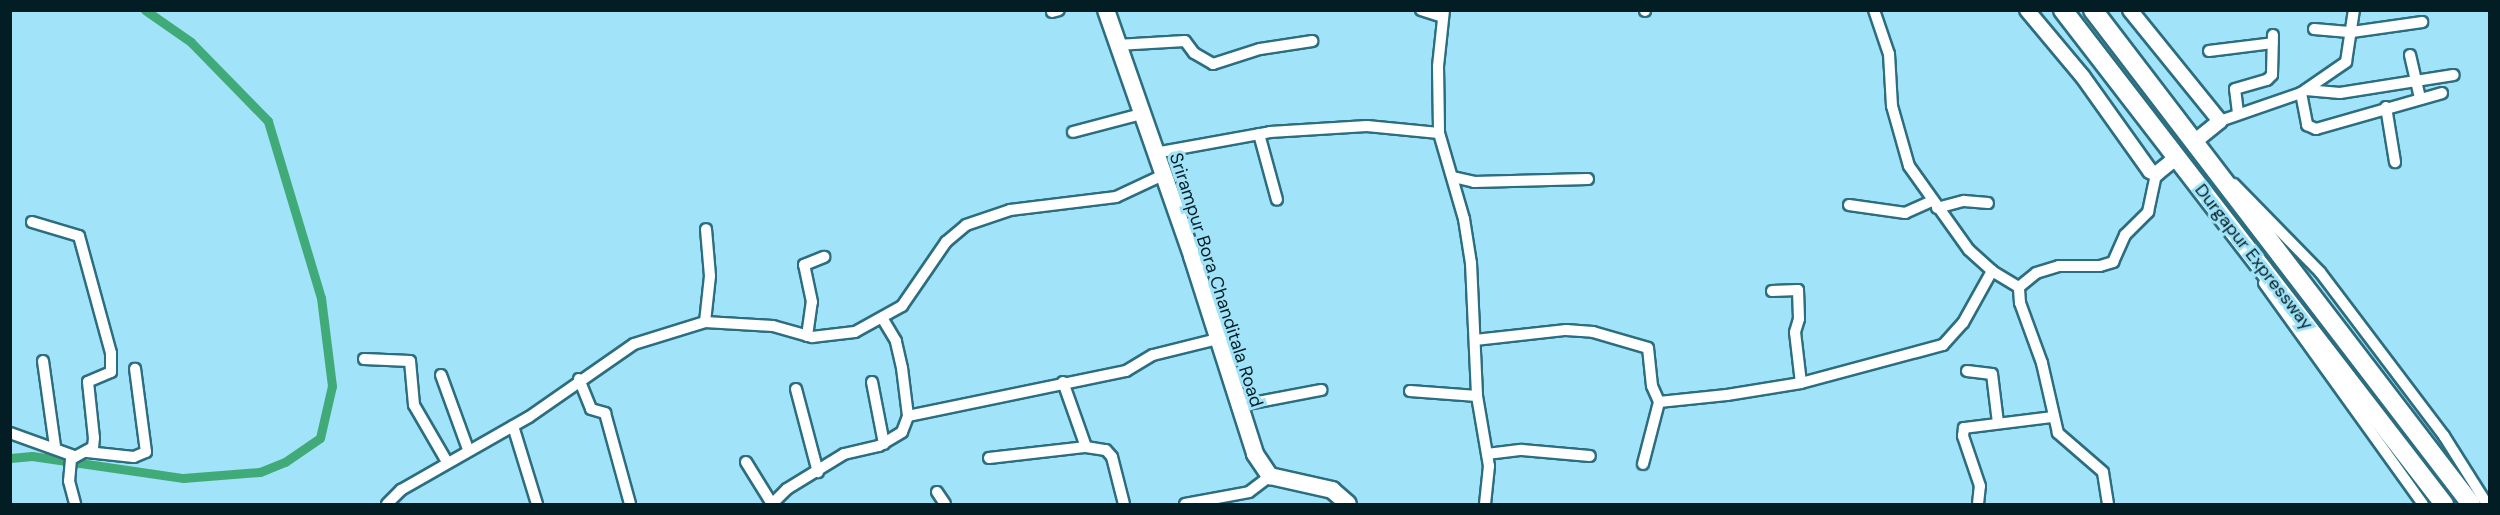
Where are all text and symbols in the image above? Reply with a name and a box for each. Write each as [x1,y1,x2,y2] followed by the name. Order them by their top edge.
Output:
[1165,150,1267,410] street label: Srirampur Bora Chanditala Road
[2190,180,2318,334] street label: Durgapur Expressway

